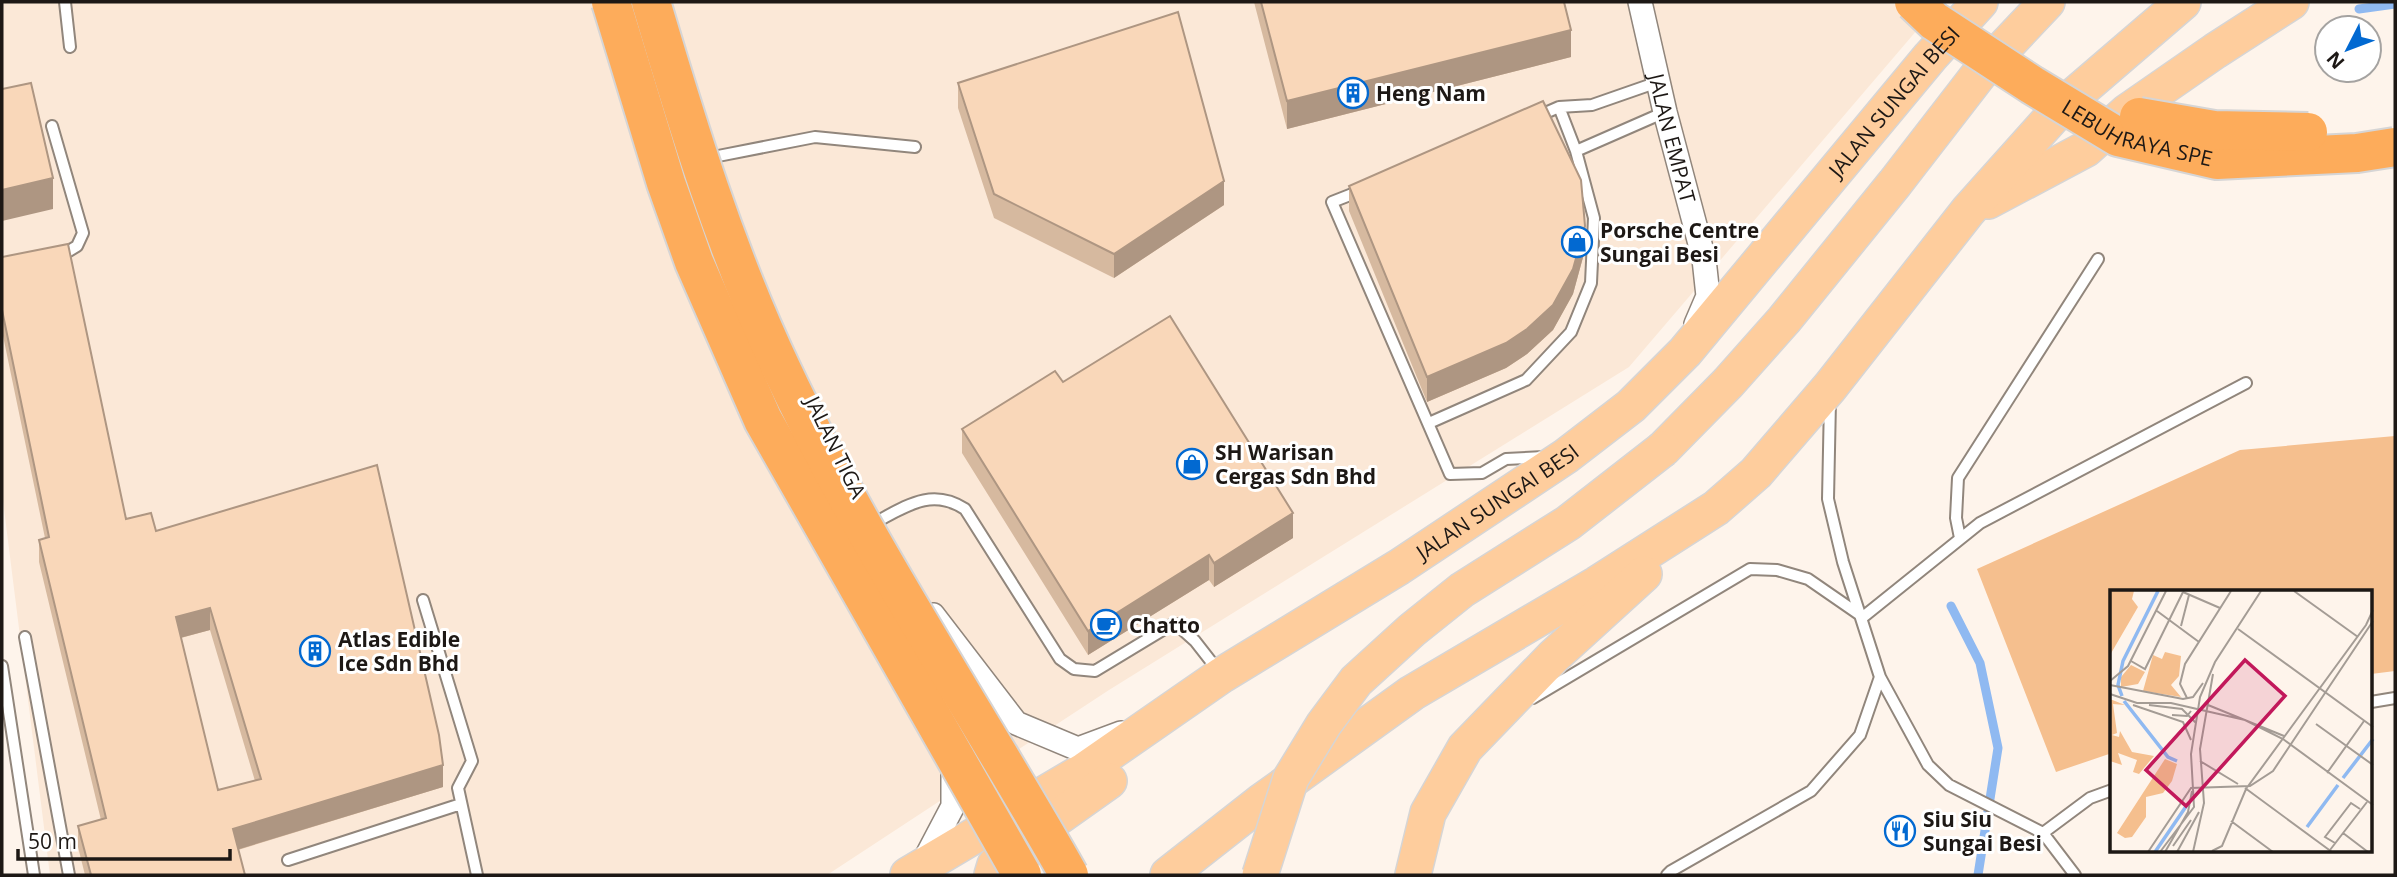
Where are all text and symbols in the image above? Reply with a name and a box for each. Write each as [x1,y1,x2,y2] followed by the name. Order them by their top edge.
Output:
[2313,14,2383,84] north arrow
[1821,20,1966,184] street label: JALAN SUNGAI BESI
[2321,46,2350,75] text: N
[1642,69,1703,206] street label: JALAN EMPAT
[1336,76,1370,110] building icon: Heng Nam
[1376,79,1486,107] place label: Heng Nam
[2057,92,2215,173] street label: LEBUHRAYA SPE
[1600,216,1759,268] place label: Porsche Centre Sungai Besi
[1560,225,1594,259] shop icon: Porsche Centre Sungai Besi
[798,389,873,503] street label: JALAN TIGA
[1409,437,1584,567] street label: JALAN SUNGAI BESI
[1215,438,1376,490] place label: SH Warisan Cergas Sdn Bhd
[1175,447,1209,481] shop icon: SH Warisan Cergas Sdn Bhd
[2110,590,2372,852] inset map
[1089,608,1123,642] cafe icon: Chatto
[1129,611,1200,639] place label: Chatto
[338,625,460,677] place label: Atlas Edible Ice Sdn Bhd
[298,634,332,668] building icon: Atlas Edible Ice Sdn Bhd
[1923,805,2042,857] place label: Siu Siu Sungai Besi
[1883,814,1917,848] restaurant icon: Siu Siu Sungai Besi
[18,818,229,862] scale bar
[28,827,77,855] text: 50 m

